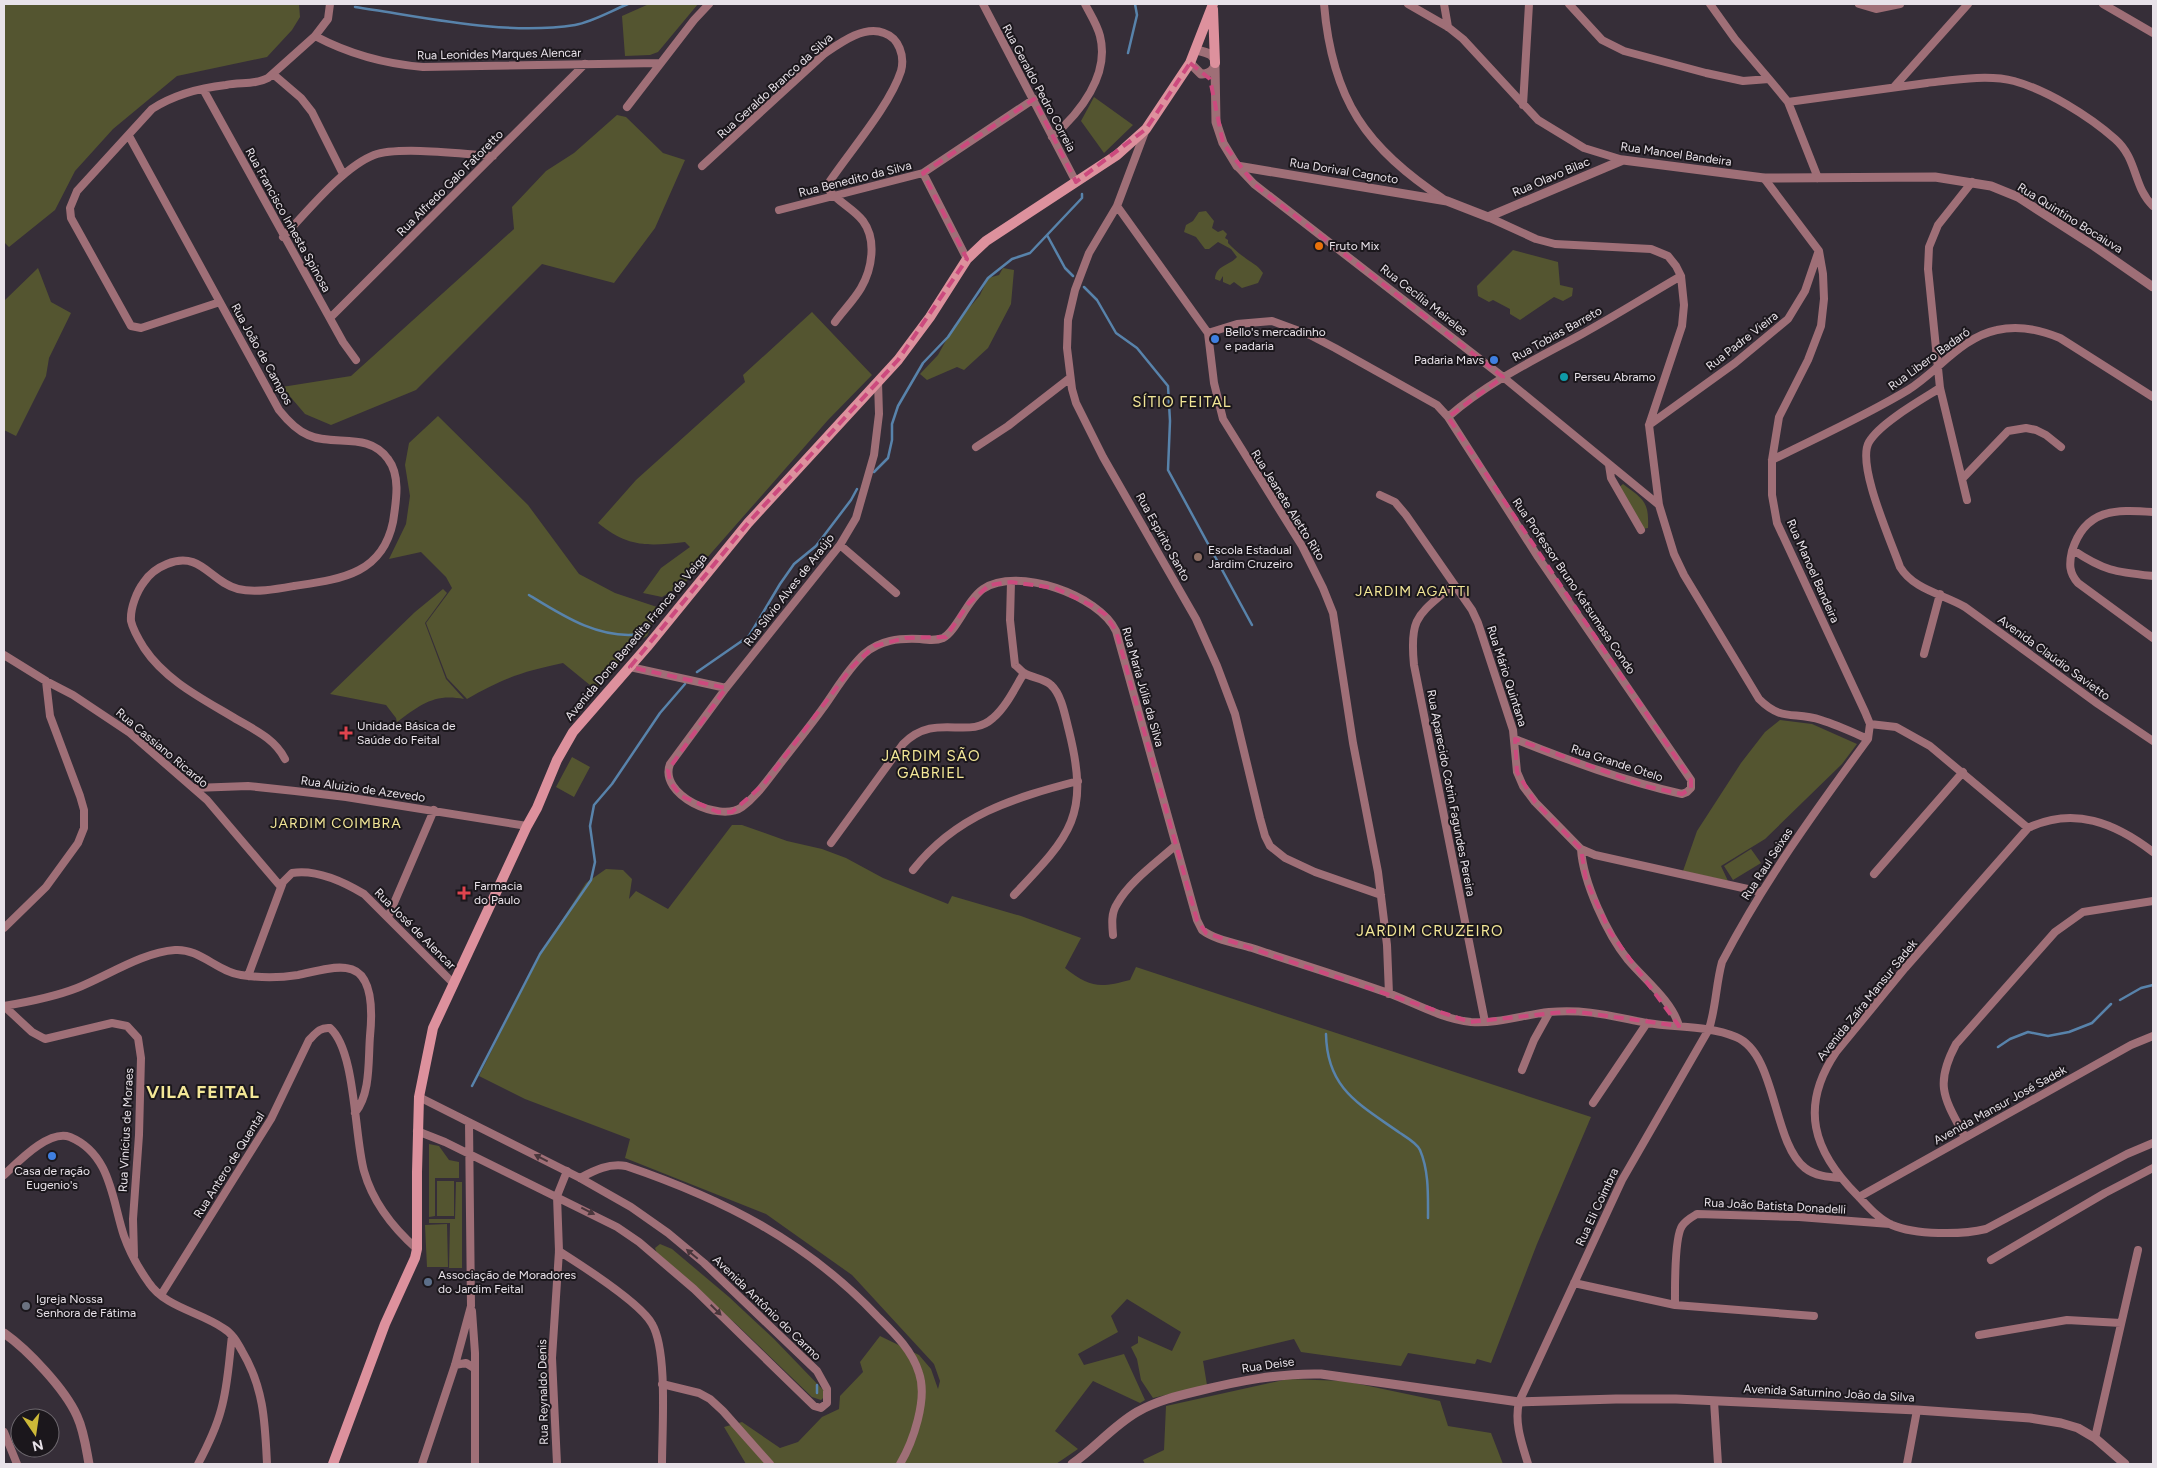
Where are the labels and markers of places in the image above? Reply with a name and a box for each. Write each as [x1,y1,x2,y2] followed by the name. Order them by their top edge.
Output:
[1329,239,1380,253] place label: Fruto Mix
[1313,240,1325,252] marker: Fruto Mix
[1225,325,1326,353] place label: Bello's mercadinho e padaria
[1209,333,1221,345] marker: Bello's mercadinho e padaria
[1414,353,1484,367] place label: Padaria Mavs
[1488,354,1500,366] marker: Padaria Mavs
[1574,370,1656,384] place label: Perseu Abramo
[1558,371,1570,383] marker: Perseu Abramo
[1208,543,1293,571] place label: Escola Estadual Jardim Cruzeiro
[1192,551,1204,563] marker: Escola Estadual Jardim Cruzeiro
[357,719,456,747] place label: Unidade Básica de Saúde do Feital
[339,726,353,740] marker: Unidade Básica de Saúde do Feital
[474,879,522,907] place label: Farmacia do Paulo
[458,887,470,899] marker: Farmacia do Paulo
[46,1150,58,1162] marker: Casa de ração Eugenio's
[14,1164,90,1192] place label: Casa de ração Eugenio's
[438,1268,577,1296] place label: Associação de Moradores do Jardim Feital
[422,1276,434,1288] marker: Associação de Moradores do Jardim Feital
[36,1292,136,1320] place label: Igreja Nossa Senhora de Fátima
[20,1300,32,1312] marker: Igreja Nossa Senhora de Fátima

